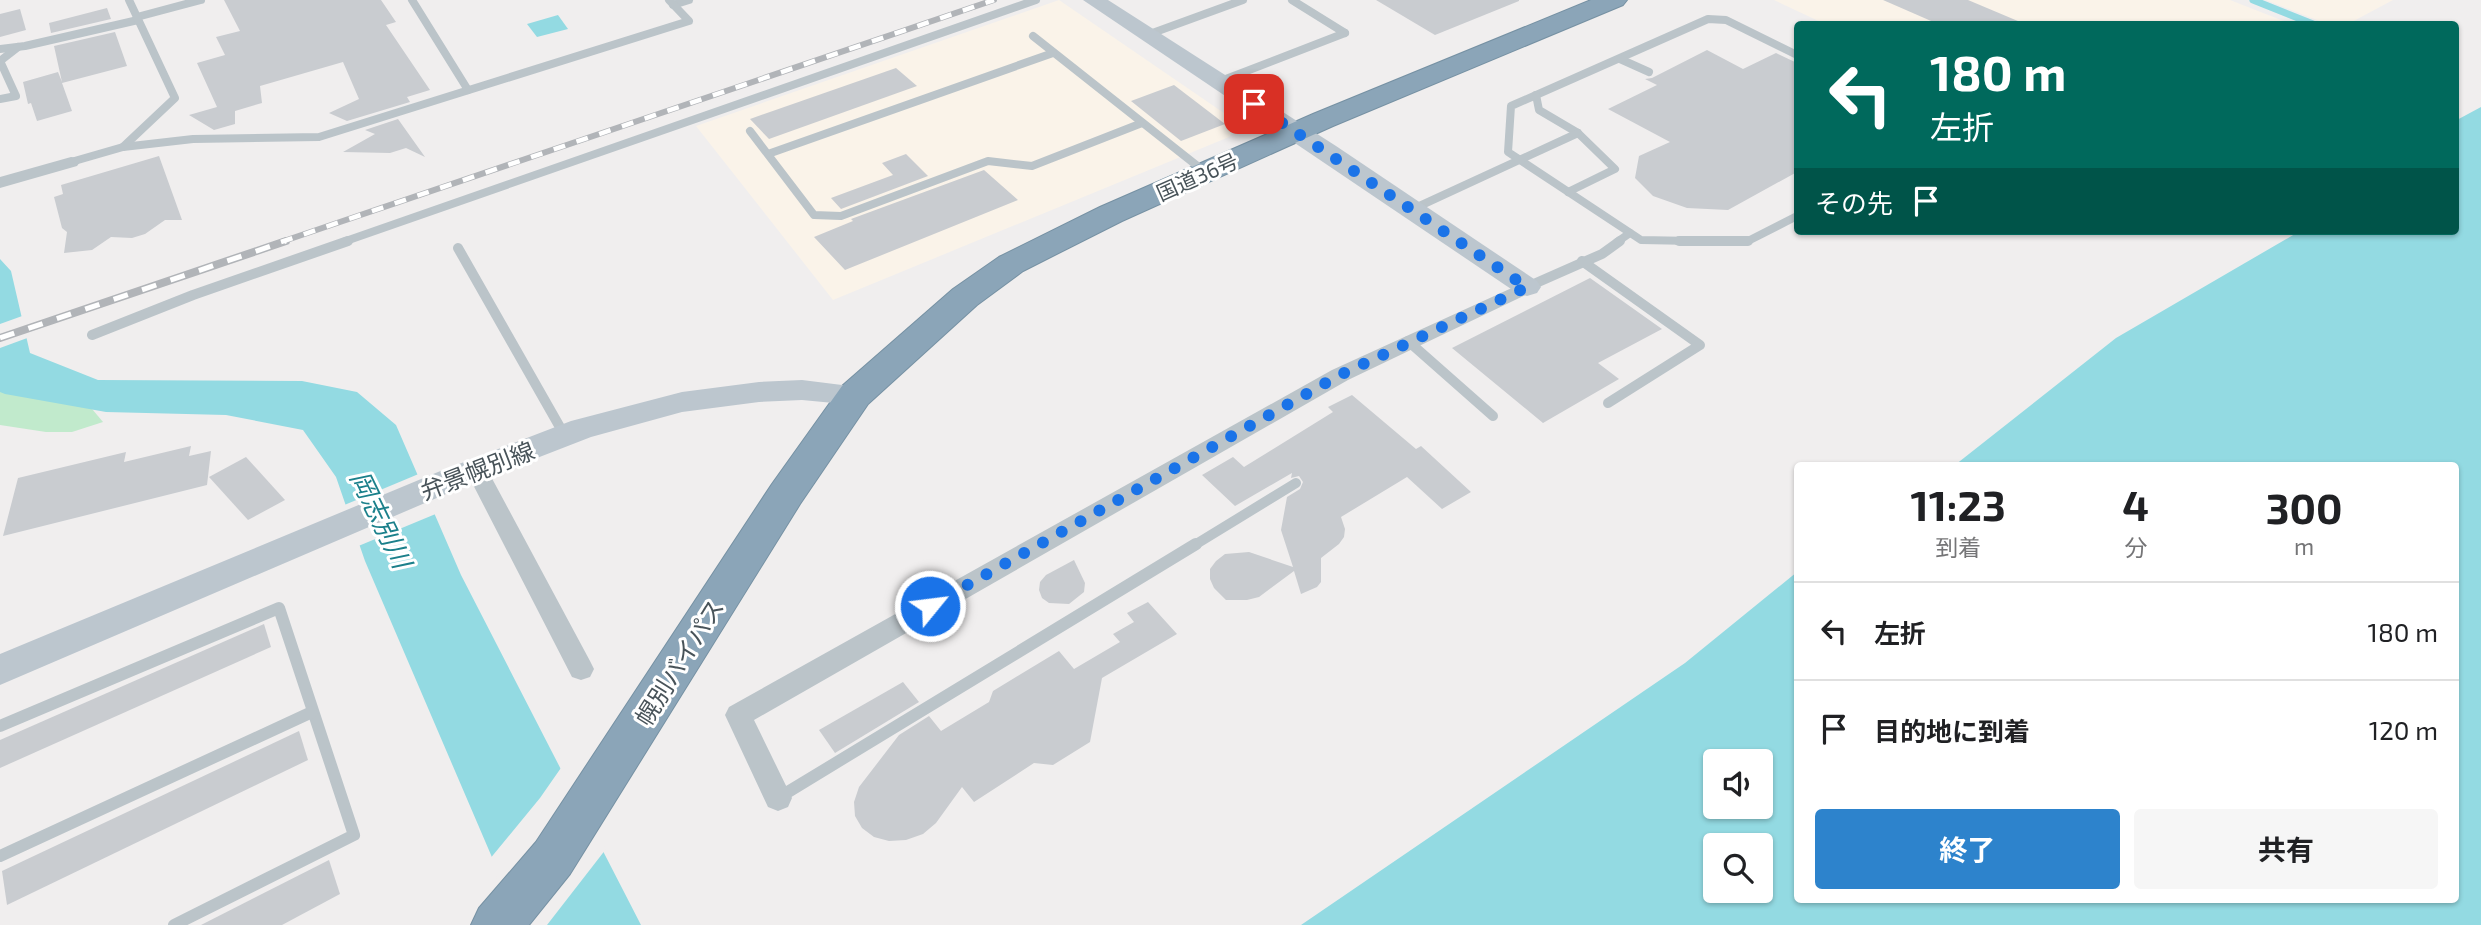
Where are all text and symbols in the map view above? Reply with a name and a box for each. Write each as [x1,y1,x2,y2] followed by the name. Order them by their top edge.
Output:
[1930,42,2066,101] text: 180 m
[1815,49,1906,140] icon: left
[1224,74,1284,134] pin
[1235,85,1273,123] icon: arrive
[1930,107,1994,145] text: 左折
[1152,147,1242,205] street label: 国道36号
[1907,182,1945,220] icon: arrive
[1815,187,1893,218] text: その先
[416,435,538,505] street label: 弁景幌別線
[345,465,420,575] water label: 岡志別川
[1911,479,2006,529] text: 11:23
[2122,479,2149,529] text: 4
[2266,482,2342,532] text: 300
[2294,532,2314,560] text: m
[1935,533,1981,561] text: 到着
[2124,533,2147,561] text: 分
[893,569,967,643] position arrow
[629,593,729,731] street label: 幌別バイパス
[1815,612,1853,650] icon: left
[2368,616,2438,647] text: 180 m
[1874,617,1926,648] text: 左折
[1815,710,1853,748] icon: arrive
[2369,714,2438,745] text: 120 m
[1874,715,2030,746] text: 目的地に到着
[1703,749,1773,903] map controls
[1703,749,1773,819] button: sound
[1815,809,2120,889] button: 終了
[2134,809,2438,889] button: 共有
[1703,833,1773,903] button: search

